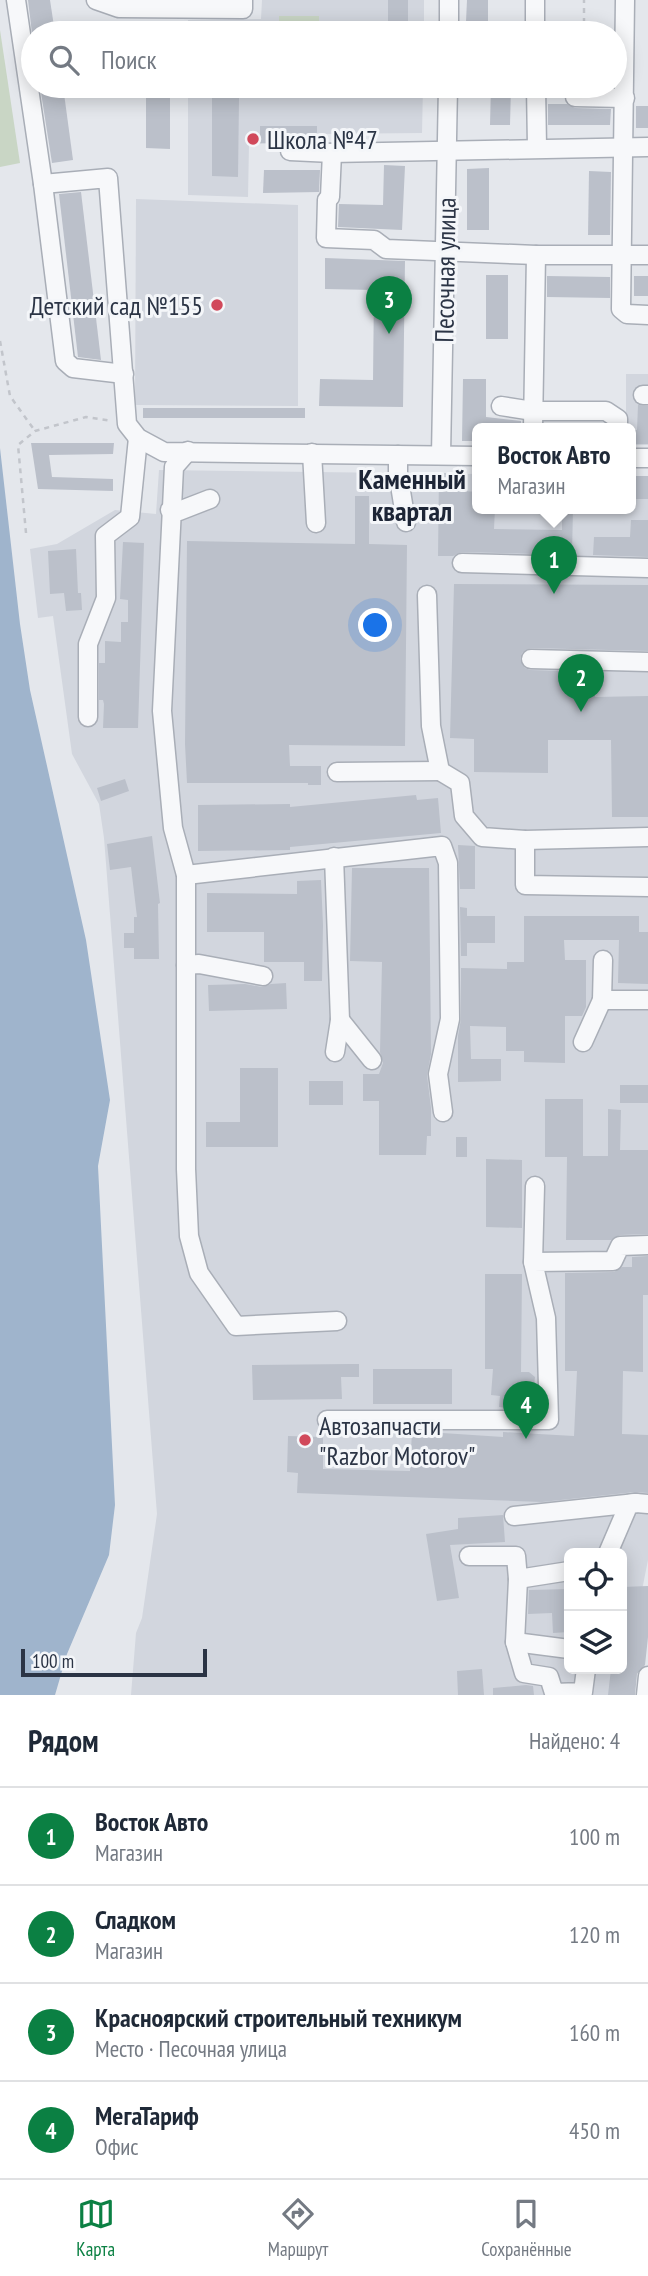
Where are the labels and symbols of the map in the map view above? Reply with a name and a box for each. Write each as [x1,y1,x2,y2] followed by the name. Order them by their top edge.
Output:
[267,123,378,156] place label: Школа №47
[245,131,261,147] marker: Школа №47
[427,197,463,343] street label: Песочная улица
[366,276,412,334] pin: 3
[30,289,203,322] place label: Детский сад №155
[209,297,225,313] marker: Детский сад №155
[358,460,466,529] district label: Каменный квартал
[531,536,577,594] pin: 1
[358,608,392,642] your location
[558,654,604,712] pin: 2
[503,1381,549,1439] pin: 4
[319,1409,475,1472] place label: Автозапчасти "Razbor Motorov"
[297,1432,313,1448] marker: Автозапчасти "Razbor Motorov"
[21,1646,206,1678] scale bar

